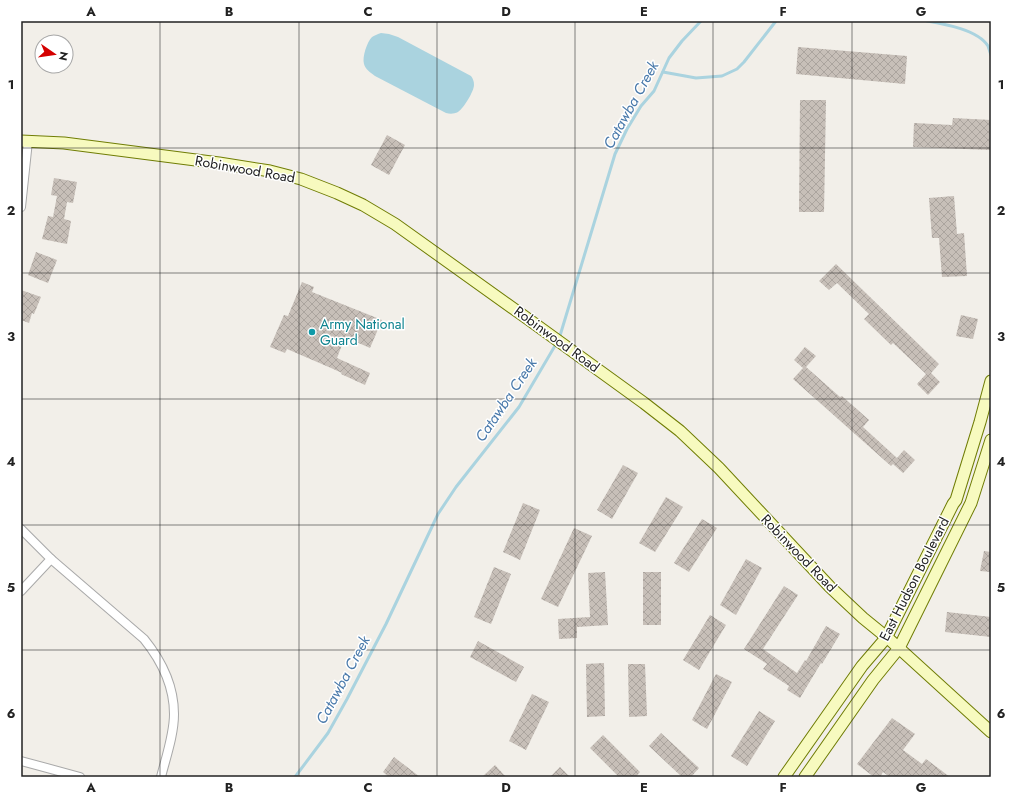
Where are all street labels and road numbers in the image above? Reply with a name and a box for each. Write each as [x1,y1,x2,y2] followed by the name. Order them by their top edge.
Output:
[193,150,297,188] street label: Robinwood Road
[510,301,604,377] street label: Robinwood Road
[757,510,841,596] street label: Robinwood Road
[874,514,954,644] street label: East Hudson Boulevard

